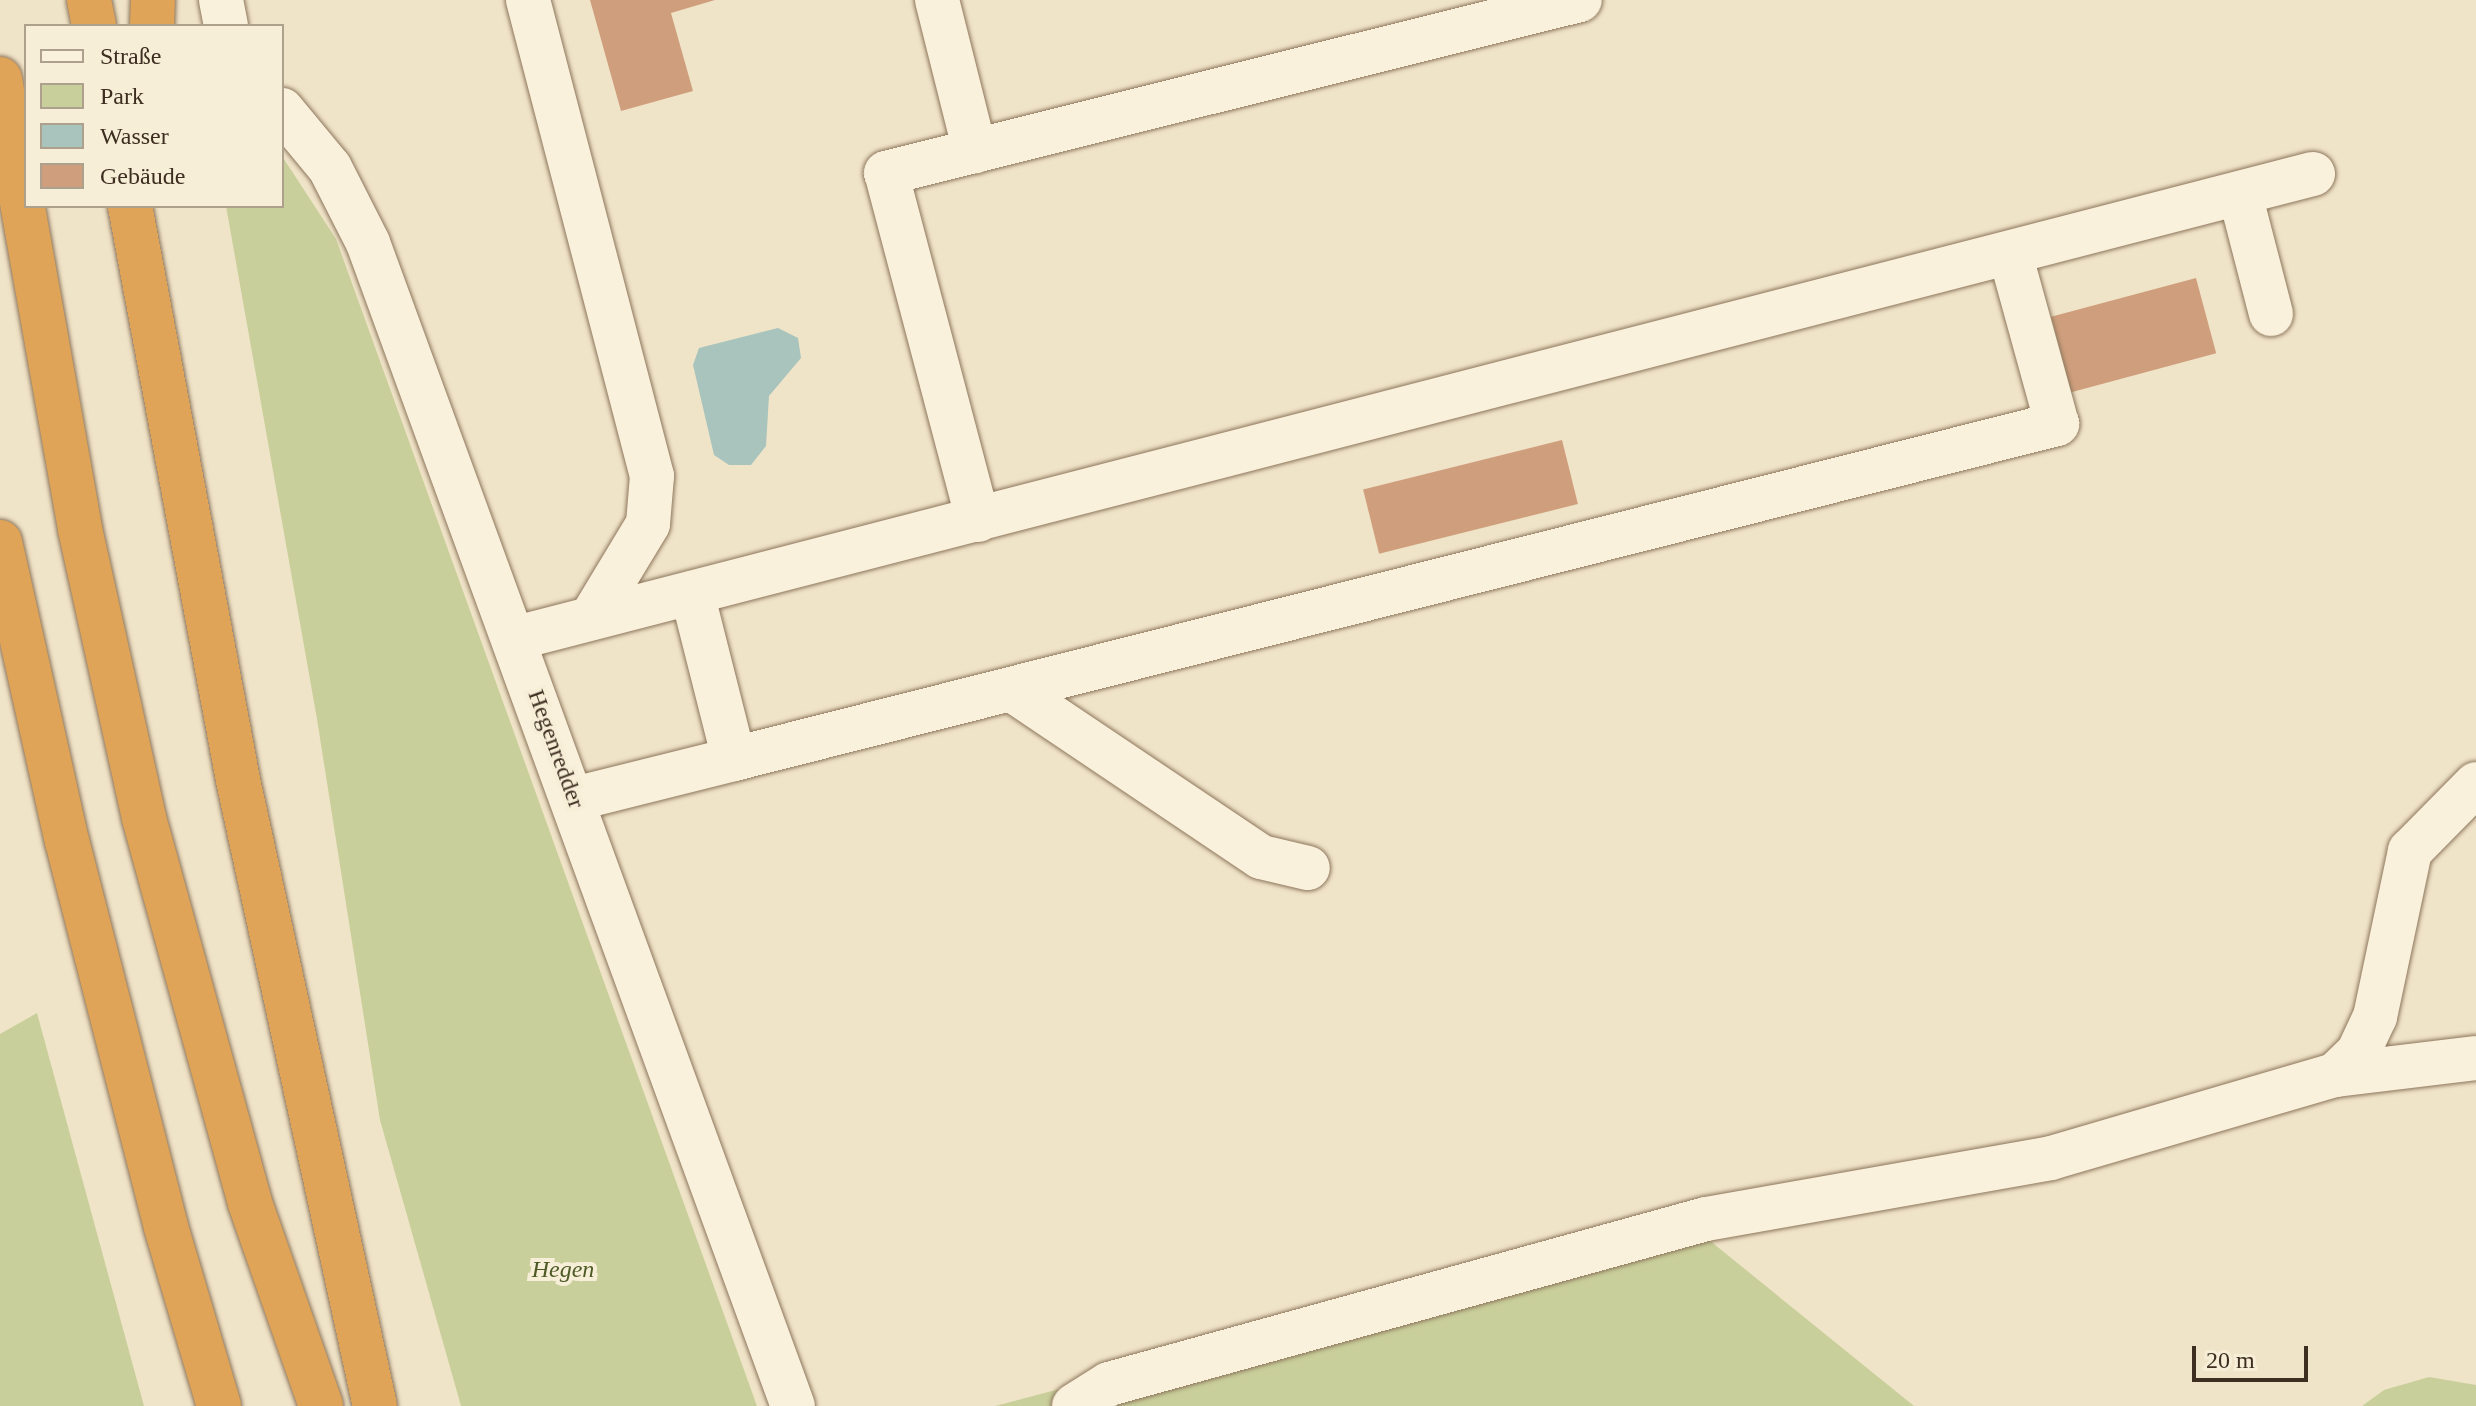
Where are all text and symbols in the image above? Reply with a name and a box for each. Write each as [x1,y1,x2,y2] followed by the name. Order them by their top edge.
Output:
[24,24,284,208] legend
[100,43,161,69] text: Straße
[100,83,144,109] text: Park
[100,123,169,149] text: Wasser
[100,163,185,189] text: Gebäude
[521,686,591,812] street label: Hegenredder
[532,1256,594,1284] park label: Hegen
[2196,1330,2312,1380] scale bar
[2206,1347,2255,1373] text: 20 m

